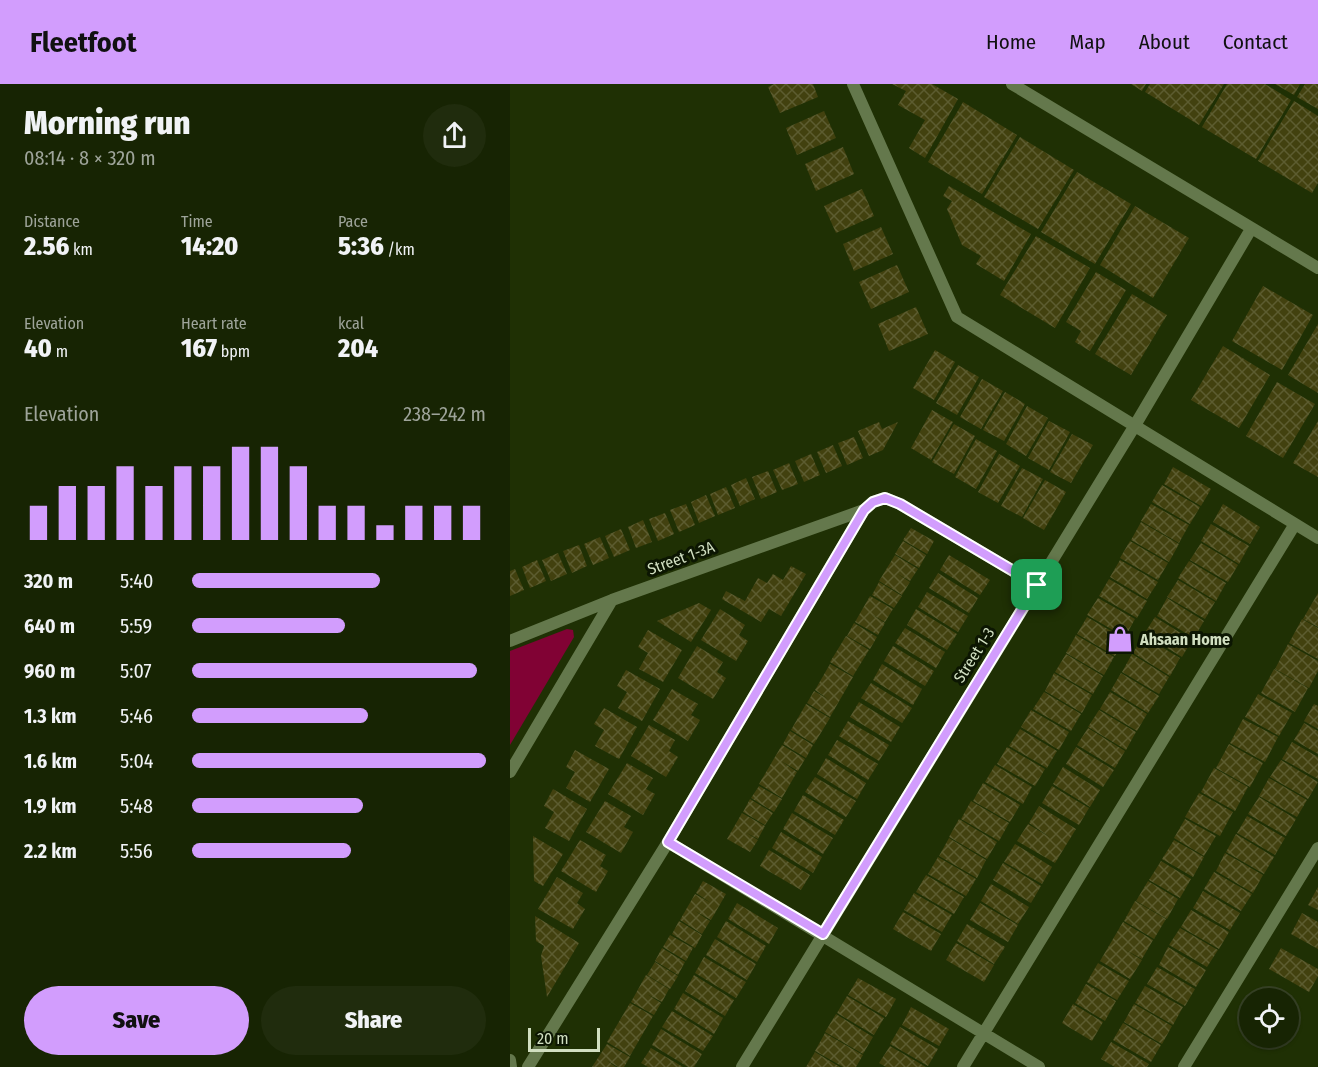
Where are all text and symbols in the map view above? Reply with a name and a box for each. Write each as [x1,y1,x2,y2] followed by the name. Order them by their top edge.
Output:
[30,26,137,59] text: Fleetfoot
[986,29,1036,55] text: Home
[1069,29,1106,55] text: Map
[1139,29,1190,55] text: About
[1223,29,1288,55] text: Contact
[24,103,191,143] text: Morning run
[423,104,486,167] button: share
[24,146,156,170] text: 08:14 · 8 × 320 m
[24,212,80,231] text: Distance
[181,212,213,231] text: Time
[338,212,368,231] text: Pace
[24,231,69,262] text: 2.56
[181,231,239,262] text: 14:20
[338,231,384,262] text: 5:36
[69,240,93,259] text: km
[384,240,415,259] text: /km
[24,314,84,333] text: Elevation
[181,314,247,333] text: Heart rate
[338,314,364,333] text: kcal
[24,333,52,364] text: 40
[181,333,217,364] text: 167
[338,333,378,364] text: 204
[52,342,68,361] text: m
[217,342,250,361] text: bpm
[24,402,99,426] text: Elevation
[403,402,486,426] text: 238–242 m
[645,537,718,579] street label: Street 1-3A
[1011,559,1062,610] pin
[1020,568,1053,601] icon: arrive
[24,569,73,593] text: 320 m
[120,569,153,593] text: 5:40
[24,614,75,638] text: 640 m
[120,614,152,638] text: 5:59
[950,624,998,686] street label: Street 1-3
[1105,624,1135,654] shop icon: Ahsaan Home
[1139,630,1230,649] place label: Ahsaan Home
[24,659,75,683] text: 960 m
[120,659,152,683] text: 5:07
[24,704,76,728] text: 1.3 km
[120,704,153,728] text: 5:46
[24,749,77,773] text: 1.6 km
[120,749,154,773] text: 5:04
[24,794,77,818] text: 1.9 km
[120,794,153,818] text: 5:48
[24,839,77,863] text: 2.2 km
[120,839,153,863] text: 5:56
[24,986,249,1055] button: Save
[261,986,486,1055] button: Share
[1239,988,1299,1048] map controls
[1239,988,1299,1048] button: locate
[528,1025,600,1052] scale bar
[537,1029,568,1048] text: 20 m

